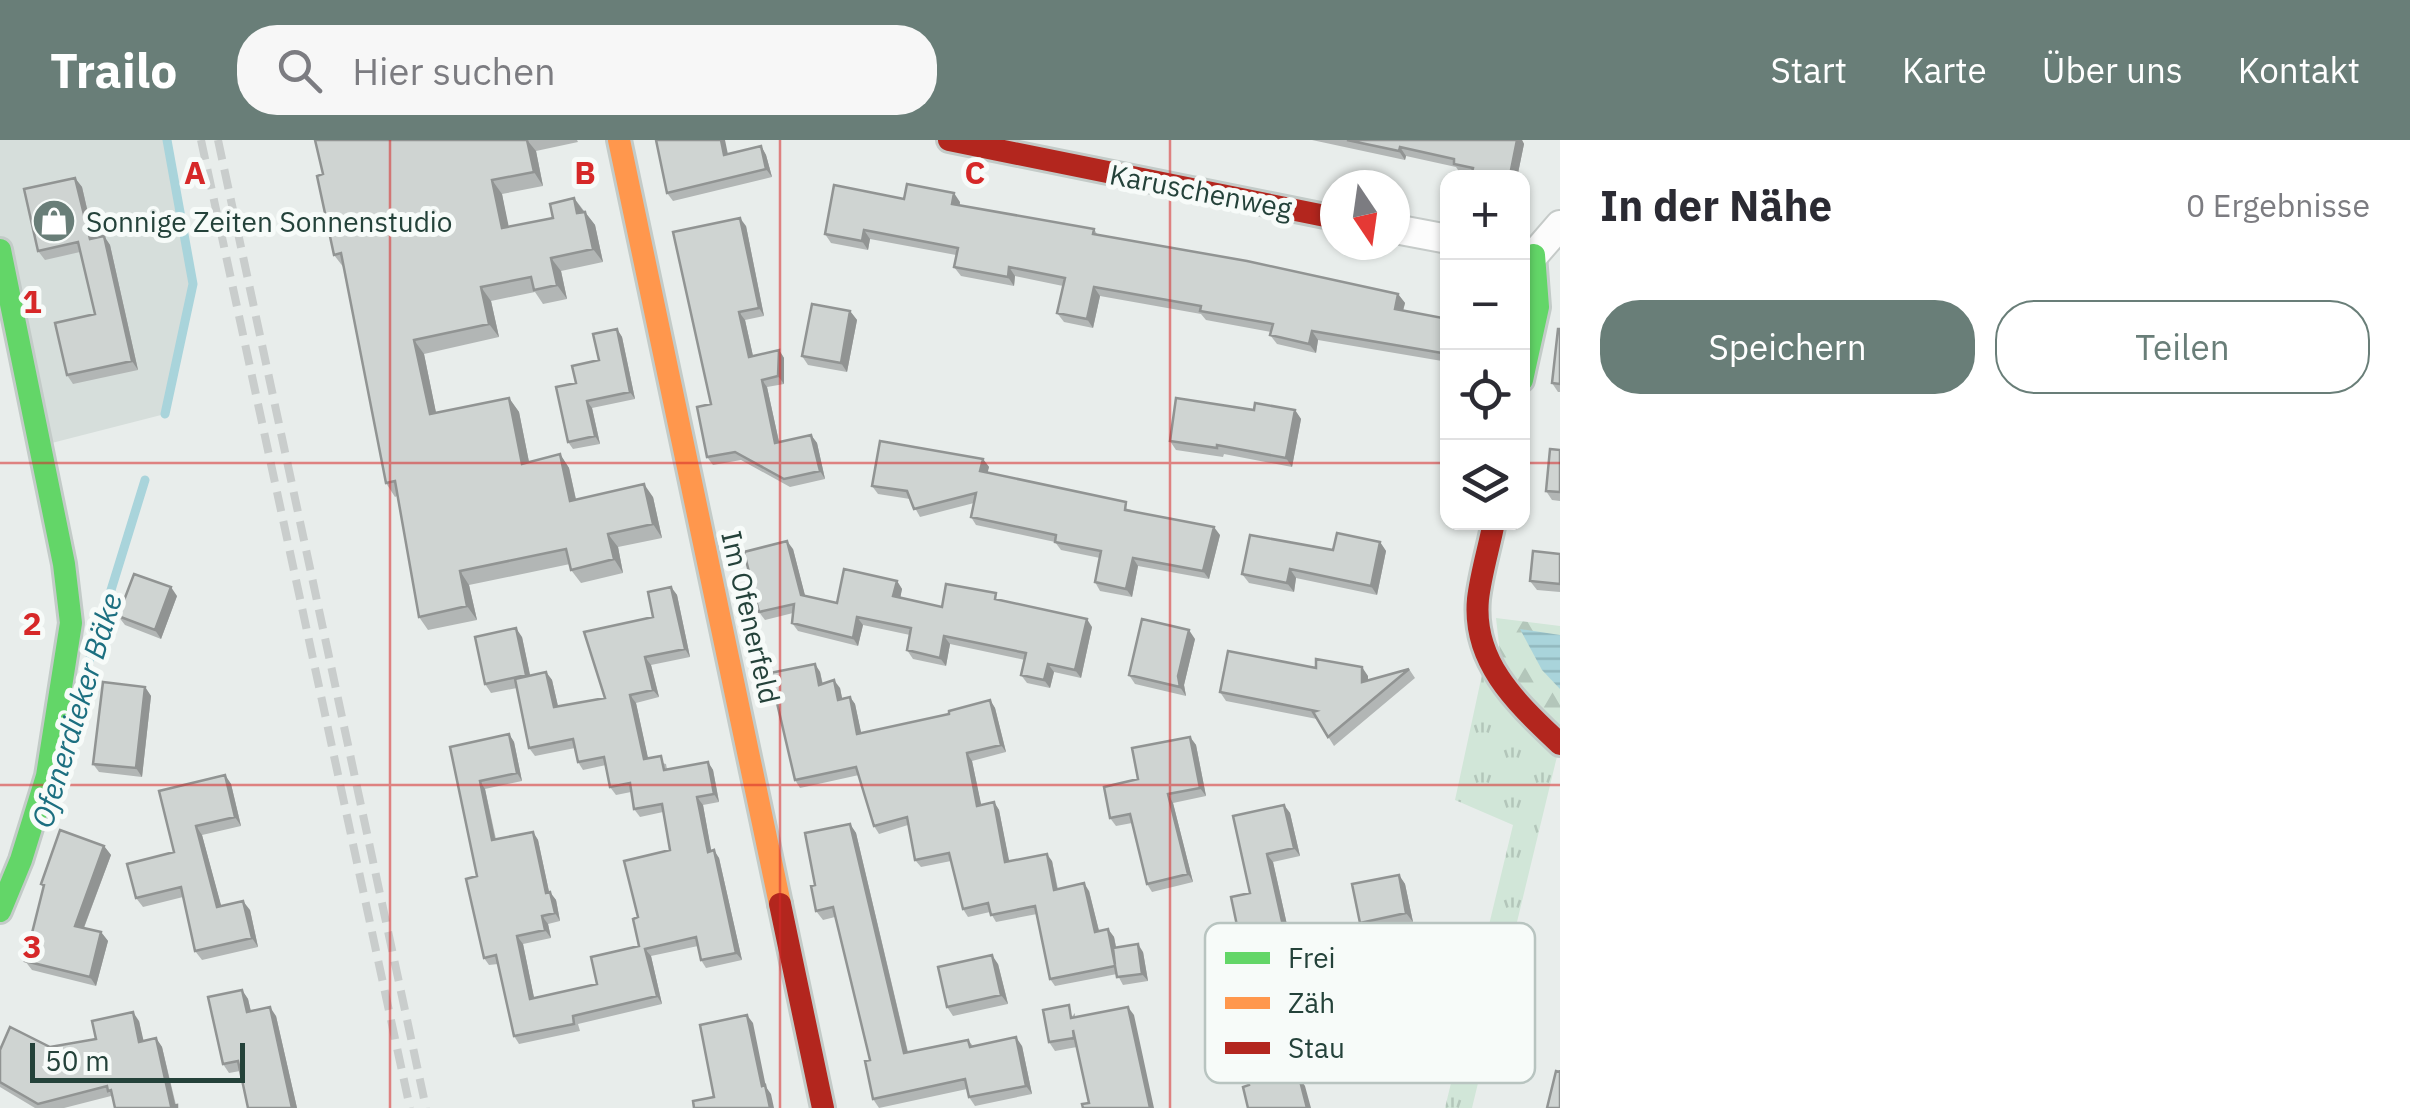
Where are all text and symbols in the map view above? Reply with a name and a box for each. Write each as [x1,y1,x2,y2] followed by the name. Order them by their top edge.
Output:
[237,25,937,115] search box
[50,39,177,101] text: Trailo
[272,43,327,98] icon: search
[352,46,556,95] text: Hier suchen
[1770,47,1847,93] text: Start
[1902,47,1987,93] text: Karte
[2042,47,2183,93] text: Über uns
[2238,47,2360,93] text: Kontakt
[184,151,206,193] text: A
[574,151,596,193] text: B
[965,151,985,193] text: C
[1107,155,1295,227] street label: Karuschenweg
[1320,170,1410,260] north arrow
[1440,170,1530,530] map controls
[1440,170,1530,260] button: +
[1600,178,1832,233] text: In der Nähe
[2186,184,2370,226] text: 0 Ergebnisse
[31,198,77,244] shop icon: Sonnige Zeiten Sonnenstudio
[86,203,453,240] place label: Sonnige Zeiten Sonnenstudio
[1440,260,1530,350] button: −
[22,280,42,322] text: 1
[1600,300,1975,394] button: Speichern
[1995,300,2370,394] button: Teilen
[1440,350,1530,440] button: locate
[1440,440,1530,530] button: layers
[713,527,789,707] street label: Im Ofenerfeld
[22,588,130,832] water label: Ofenerdieker Bäke
[22,602,42,644] text: 2
[1205,923,1535,1083] legend
[22,925,42,967] text: 3
[1288,939,1336,976] text: Frei
[1288,984,1335,1021] text: Zäh
[1288,1029,1345,1066] text: Stau
[30,1038,245,1082] scale bar
[45,1042,110,1079] text: 50 m

